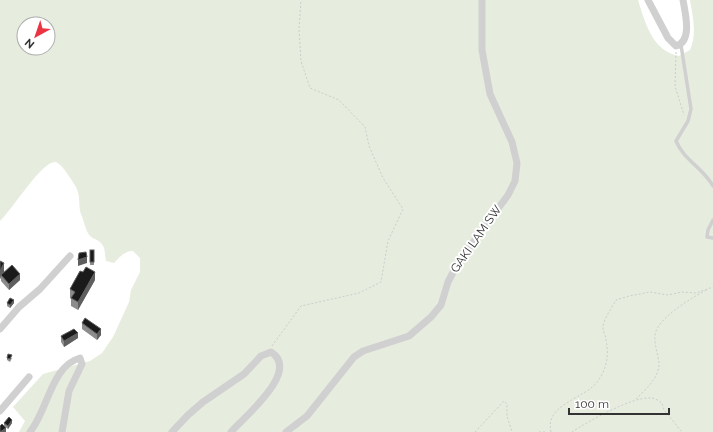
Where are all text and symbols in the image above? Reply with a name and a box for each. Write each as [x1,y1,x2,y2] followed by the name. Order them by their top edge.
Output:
[16,16,56,56] north arrow
[22,36,37,51] text: N
[448,202,505,275] street label: GAKI LAM SW
[569,390,669,416] scale bar
[575,397,609,411] text: 100 m

